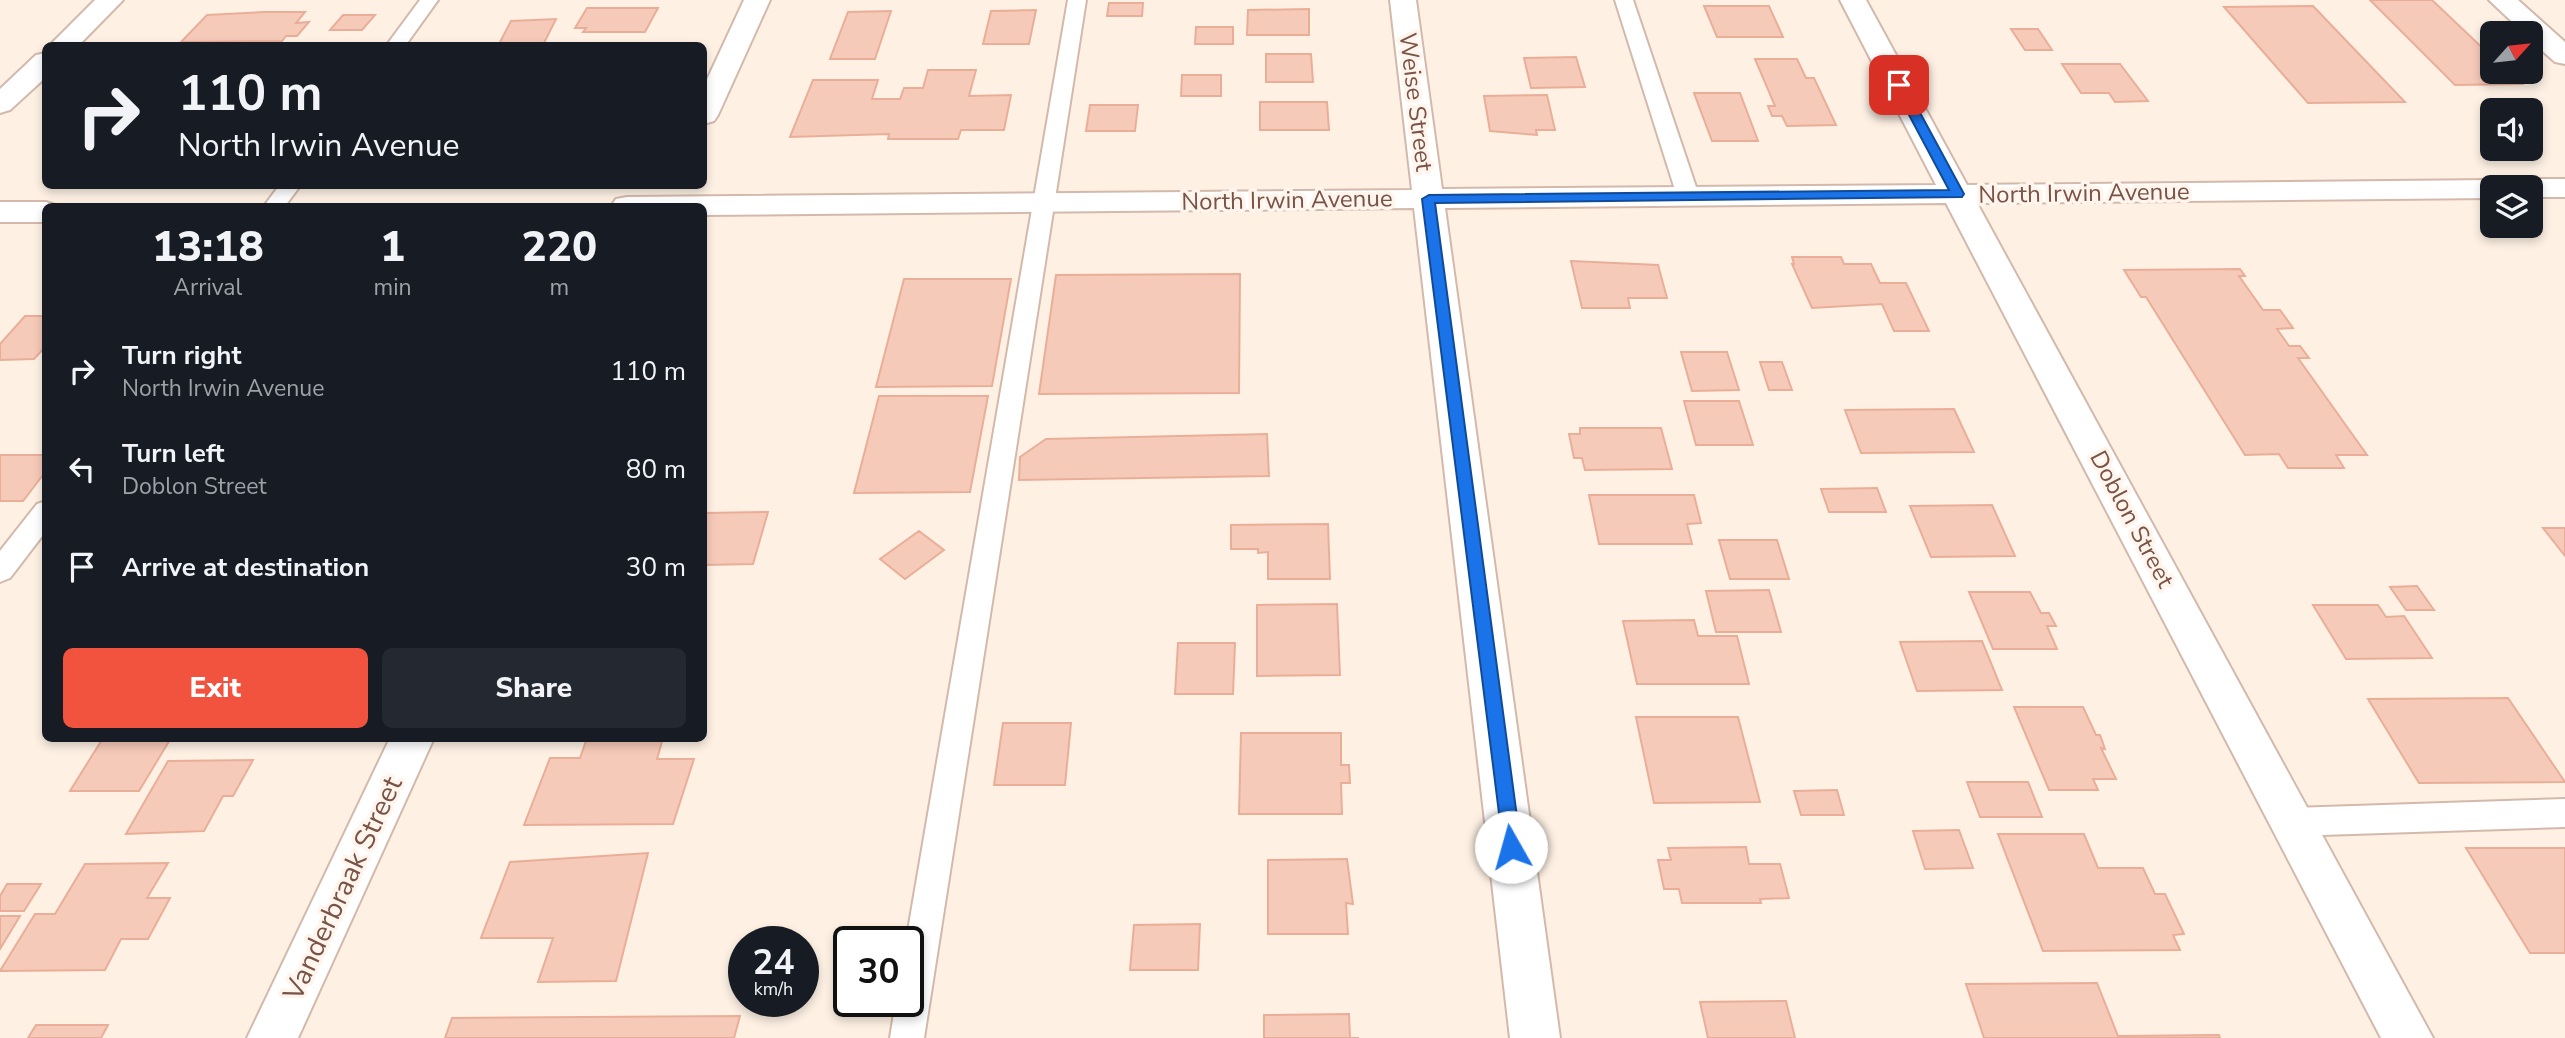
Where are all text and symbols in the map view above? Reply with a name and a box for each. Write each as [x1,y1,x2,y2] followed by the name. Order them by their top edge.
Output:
[2480,21,2543,84] north arrow
[2480,21,2543,238] map controls
[1392,31,1440,174] street label: Weise Street
[1869,55,1929,115] pin
[178,60,322,127] text: 110 m
[1880,66,1918,104] icon: arrive
[63,70,154,161] icon: right
[2480,98,2543,161] button: sound
[178,124,460,167] text: North Irwin Avenue
[1978,175,2190,211] street label: North Irwin Avenue
[2480,175,2543,238] button: layers
[1181,182,1393,218] street label: North Irwin Avenue
[152,219,264,276] text: 13:18
[380,219,405,276] text: 1
[522,219,597,276] text: 220
[173,272,242,303] text: Arrival
[374,272,412,303] text: min
[549,272,569,303] text: m
[122,338,241,373] text: Turn right
[63,352,101,390] icon: right
[610,354,686,389] text: 110 m
[122,373,324,404] text: North Irwin Avenue
[122,436,225,471] text: Turn left
[2082,445,2182,594] street label: Doblon Street
[63,450,101,488] icon: left
[626,452,686,487] text: 80 m
[122,471,266,502] text: Doblon Street
[63,548,101,586] icon: arrive
[122,550,369,585] text: Arrive at destination
[626,550,686,585] text: 30 m
[63,648,368,728] button: Exit
[382,648,686,728] button: Share
[274,770,412,1008] street label: Vanderbraak Street
[1474,810,1548,884] position arrow
[833,926,924,1017] speed limit sign: 30
[752,939,795,986] text: 24
[754,977,793,1001] text: km/h

